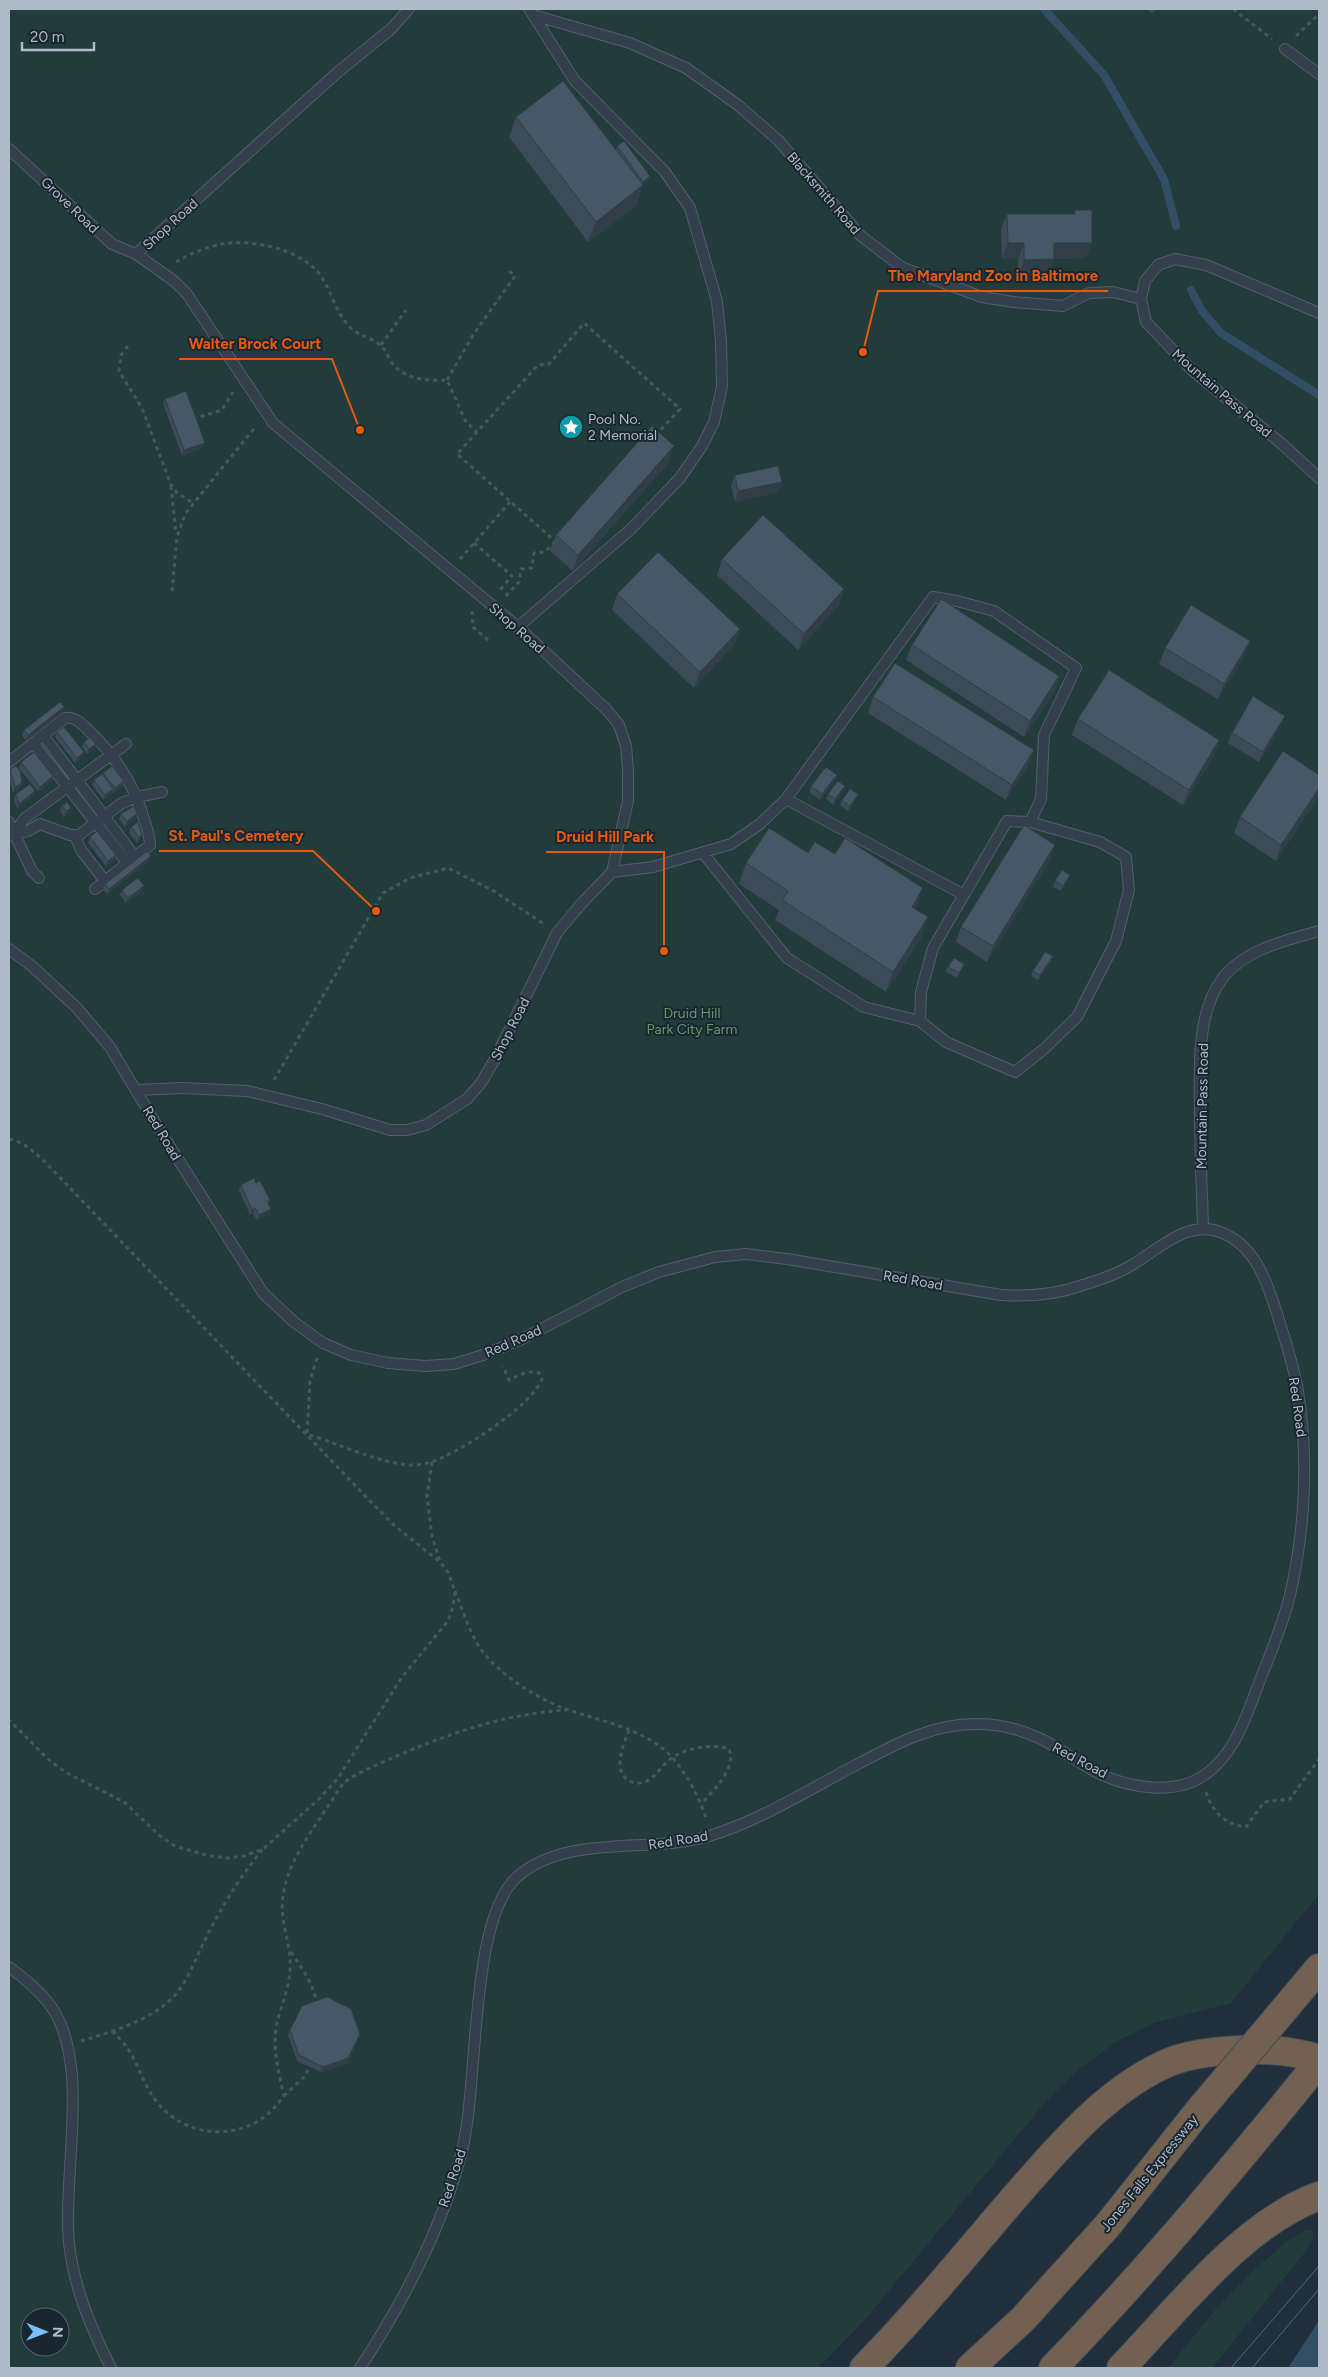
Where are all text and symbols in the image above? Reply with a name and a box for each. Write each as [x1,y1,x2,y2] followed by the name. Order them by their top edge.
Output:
[22,20,95,52] scale bar
[30,28,64,46] text: 20 m
[783,149,864,238] street label: Blacksmith Road
[37,174,102,237] street label: Grove Road
[139,195,201,254] street label: Shop Road
[878,261,1108,291] callout: The Maryland Zoo in Baltimore
[888,267,1099,285] text: The Maryland Zoo in Baltimore
[179,329,332,359] callout: Walter Brock Court
[189,335,321,353] text: Walter Brock Court
[1168,346,1275,441] street label: Mountain Pass Road
[588,411,657,444] place label: Pool No. 2 Memorial
[558,414,584,440] place icon: Pool No. 2 Memorial
[485,599,548,657] street label: Shop Road
[159,821,313,851] callout: St. Paul's Cemetery
[546,822,664,852] callout: Druid Hill Park
[169,827,304,845] text: St. Paul's Cemetery
[556,828,654,846] text: Druid Hill Park
[487,995,534,1064] street label: Shop Road
[647,1005,738,1038] park label: Druid Hill Park City Farm
[1193,1043,1212,1169] street label: Mountain Pass Road
[139,1103,184,1163] street label: Red Road
[882,1267,944,1294] street label: Red Road
[482,1321,544,1361] street label: Red Road
[1285,1376,1310,1438] street label: Red Road
[1049,1739,1110,1782] street label: Red Road
[647,1827,709,1854] street label: Red Road
[1097,2111,1202,2235] street label: Jones Falls Expressway
[435,2147,470,2209] street label: Red Road
[20,2307,70,2357] north arrow
[49,2327,66,2338] text: N

